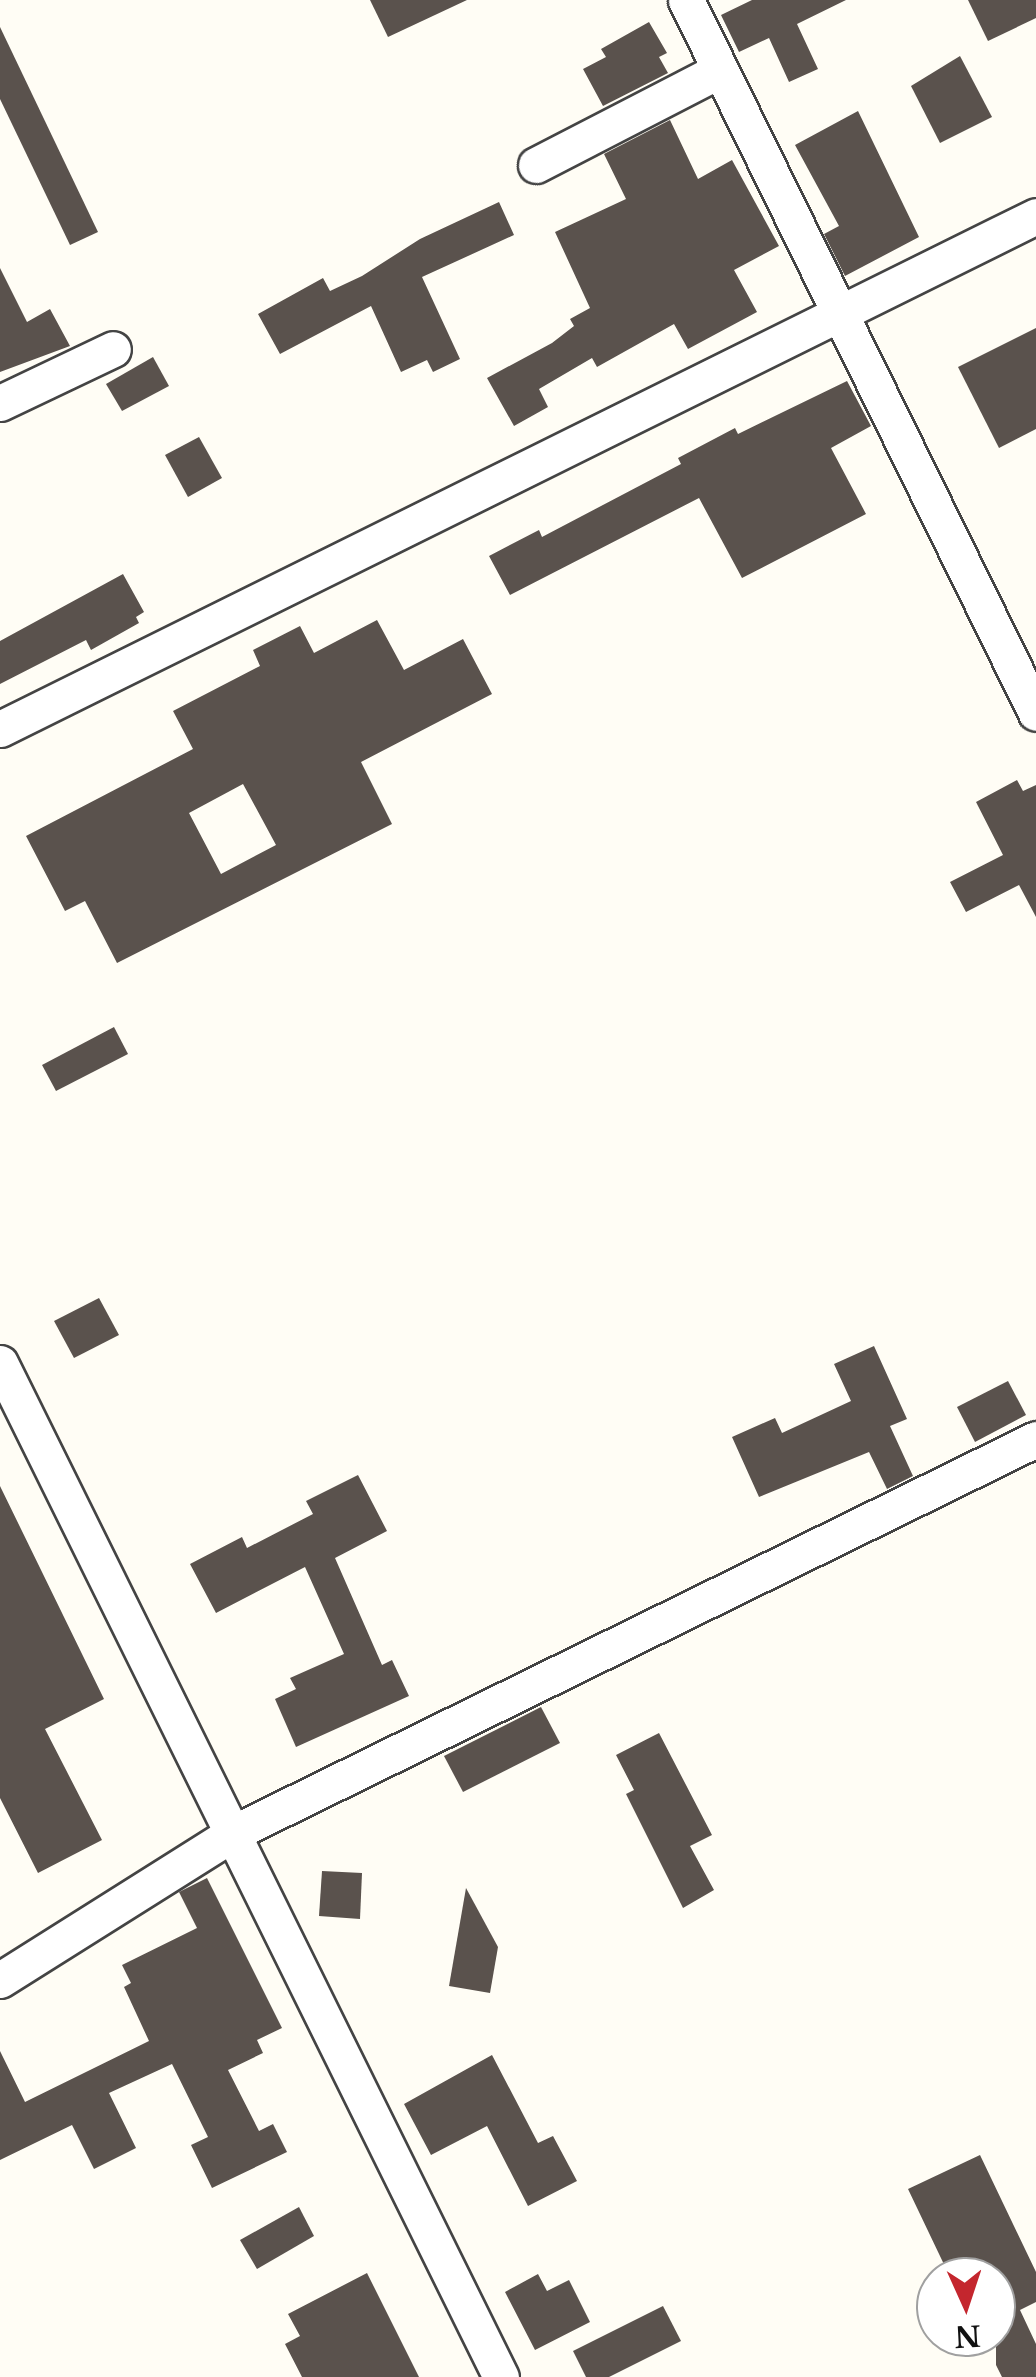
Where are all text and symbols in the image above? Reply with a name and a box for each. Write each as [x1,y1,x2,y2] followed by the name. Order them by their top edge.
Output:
[916,2257,1016,2357] north arrow
[953,2317,982,2354] text: N

